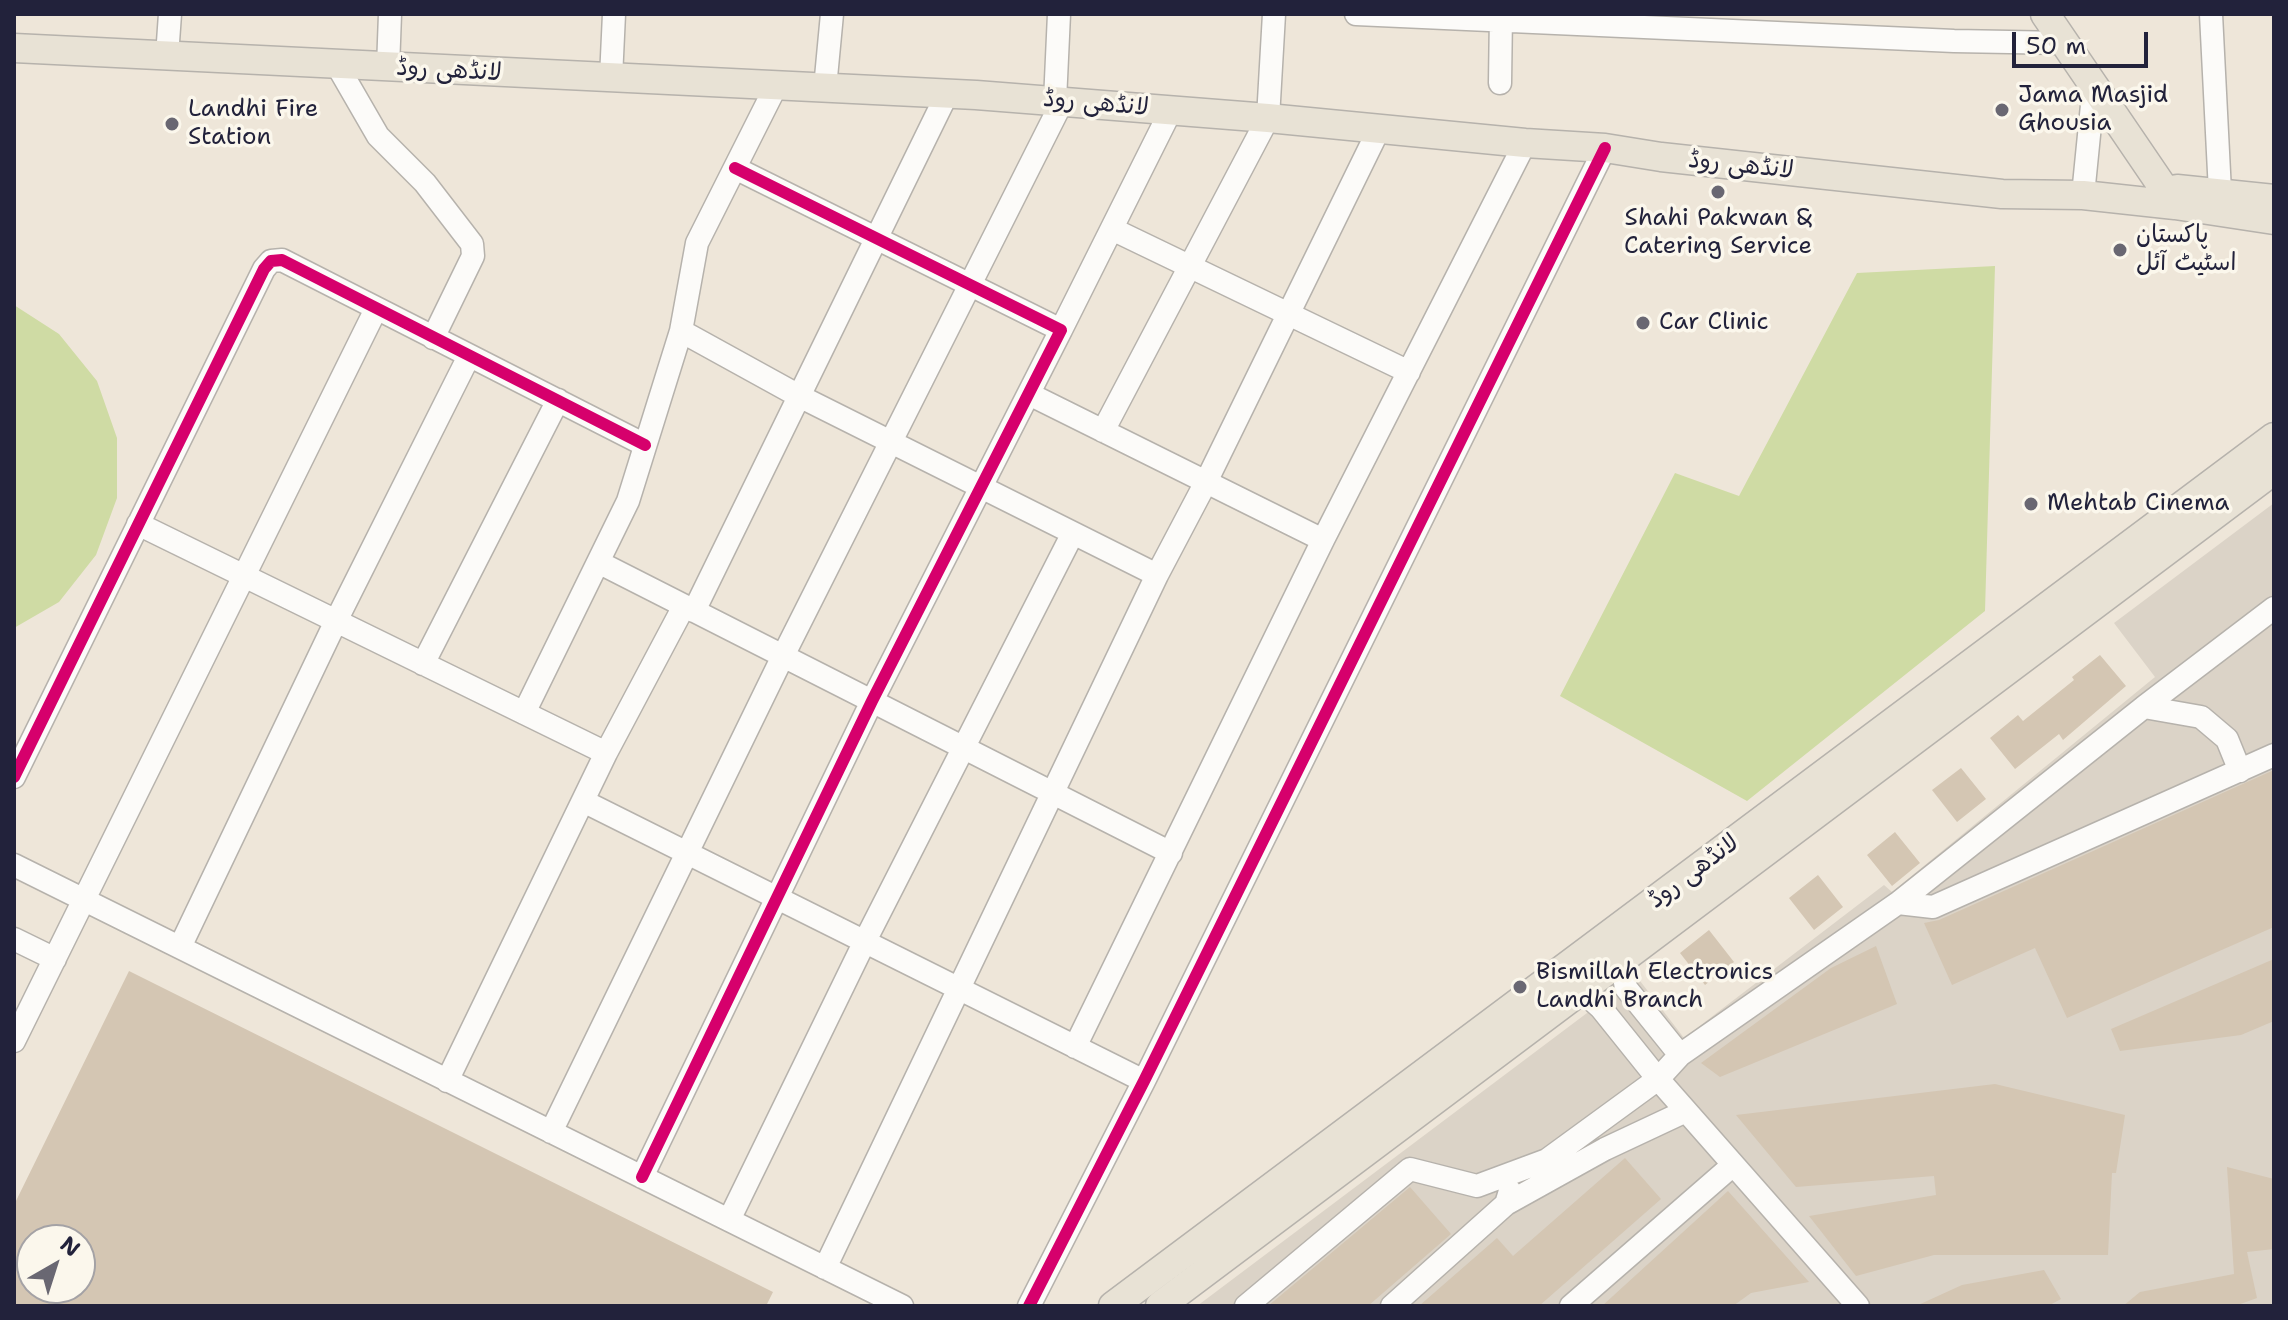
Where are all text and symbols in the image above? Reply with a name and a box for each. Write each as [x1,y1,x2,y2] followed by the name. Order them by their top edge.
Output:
[2016,16,2152,66] scale bar
[2026,30,2086,62] text: 50 m
[395,54,503,88] street label: لانڈھی روڈ
[2018,82,2168,138] place label: Jama Masjid Ghousia
[1042,85,1150,123] street label: لانڈھی روڈ
[188,96,318,152] place label: Landhi Fire Station
[1993,101,2011,119] marker: Jama Masjid Ghousia
[163,115,181,133] marker: Landhi Fire Station
[1687,146,1795,186] street label: لانڈھی روڈ
[1709,183,1727,201] marker: Shahi Pakwan & Catering Service
[1624,205,1812,261] place label: Shahi Pakwan & Catering Service
[2136,222,2236,278] place label: پاکستان اسٹیٹ آئل
[2111,241,2129,259] marker: پاکستان اسٹیٹ آئل
[1659,309,1769,337] place label: Car Clinic
[1634,314,1652,332] marker: Car Clinic
[2047,490,2229,518] place label: Mehtab Cinema
[2022,495,2040,513] marker: Mehtab Cinema
[1643,829,1745,915] street label: لانڈھی روڈ
[1536,959,1773,1015] place label: Bismillah Electronics Landhi Branch
[1511,978,1529,996] marker: Bismillah Electronics Landhi Branch
[16,1224,96,1304] north arrow
[54,1230,86,1263] text: N

